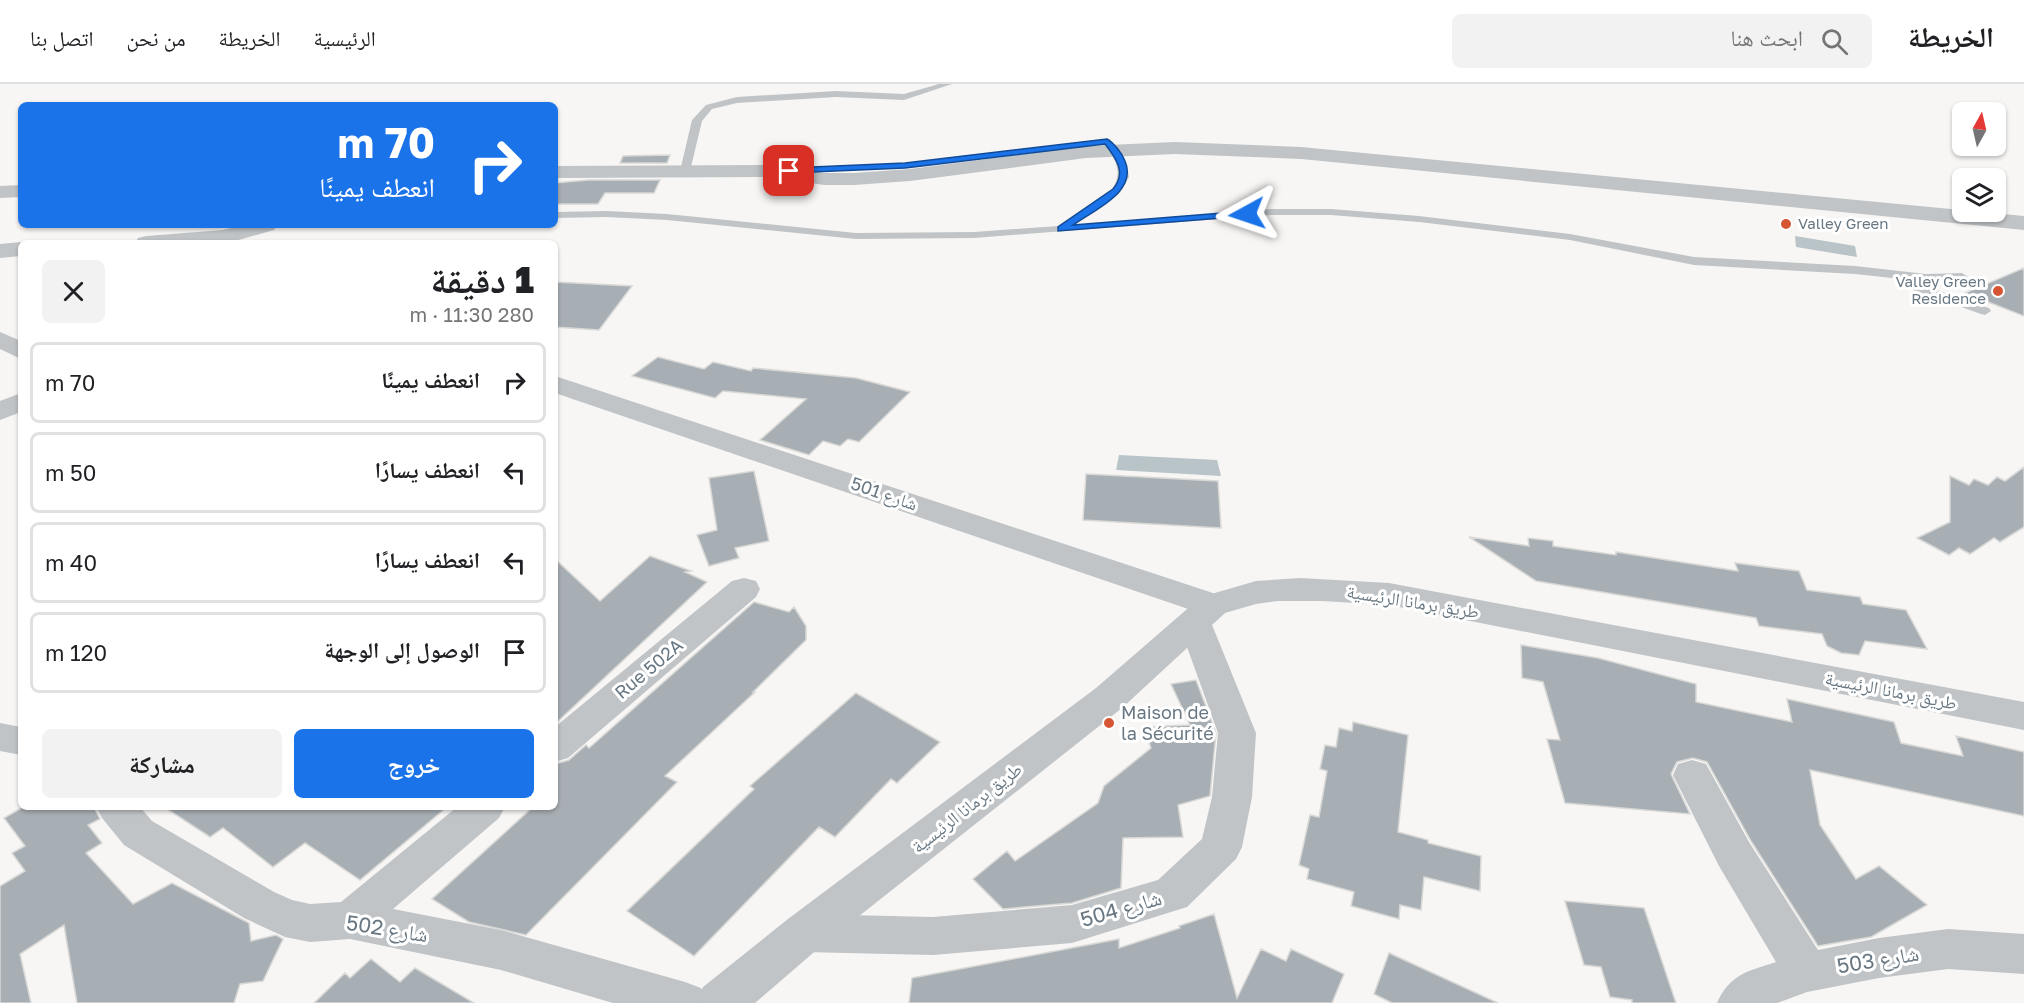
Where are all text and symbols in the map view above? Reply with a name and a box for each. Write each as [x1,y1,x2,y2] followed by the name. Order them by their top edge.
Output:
[1452,14,1872,68] search box
[1908,20,1994,53] text: الخريطة
[1731,24,1803,51] text: ابحث هنا
[30,25,93,51] text: اتصل بنا
[126,25,186,51] text: من نحن
[219,25,280,51] text: الخريطة
[313,25,376,51] text: الرئيسية
[1818,25,1851,58] icon: search
[1952,102,2006,156] north arrow
[1952,102,2006,222] map controls
[338,117,435,167] text: 70 m
[456,126,534,204] icon: right
[763,145,814,196] pin
[772,154,805,187] icon: arrive
[1952,168,2006,222] button: layers
[319,171,435,203] text: انعطف يمينًا
[1215,182,1279,246] position arrow
[1798,214,1889,232] place label: Valley Green
[1779,217,1793,231] marker: Valley Green
[430,258,534,301] text: 1 دقيقة
[42,260,105,323] button: close
[1895,272,1986,307] place label: Valley Green Residence
[1991,284,2005,298] marker: Valley Green Residence
[410,302,534,326] text: 280 m · 11:30
[381,366,480,393] text: انعطف يمينًا
[498,366,531,399] icon: right
[45,369,95,396] text: 70 m
[375,456,480,483] text: انعطف يسارًا
[498,456,531,489] icon: left
[45,459,96,486] text: 50 m
[848,471,921,516] street label: شارع 501
[375,546,480,573] text: انعطف يسارًا
[498,546,531,579] icon: left
[45,549,97,576] text: 40 m
[1345,580,1481,623] street label: طريق برمانا الرئيسية
[610,634,687,703] street label: Rue 502A
[324,636,480,663] text: الوصول إلى الوجهة
[498,636,531,669] icon: arrive
[45,639,107,666] text: 120 m
[1823,666,1959,715] street label: طريق برمانا الرئيسية
[1121,701,1214,744] place label: Maison de la Sécurité
[1102,716,1116,730] marker: Maison de la Sécurité
[42,729,282,798] button: مشاركة
[294,729,534,798] button: خروج
[907,757,1026,858] street label: طريق برمانا الرئيسية
[1077,884,1165,933] street label: شارع 504
[344,909,430,948] street label: شارع 502
[1835,940,1921,979] street label: شارع 503

